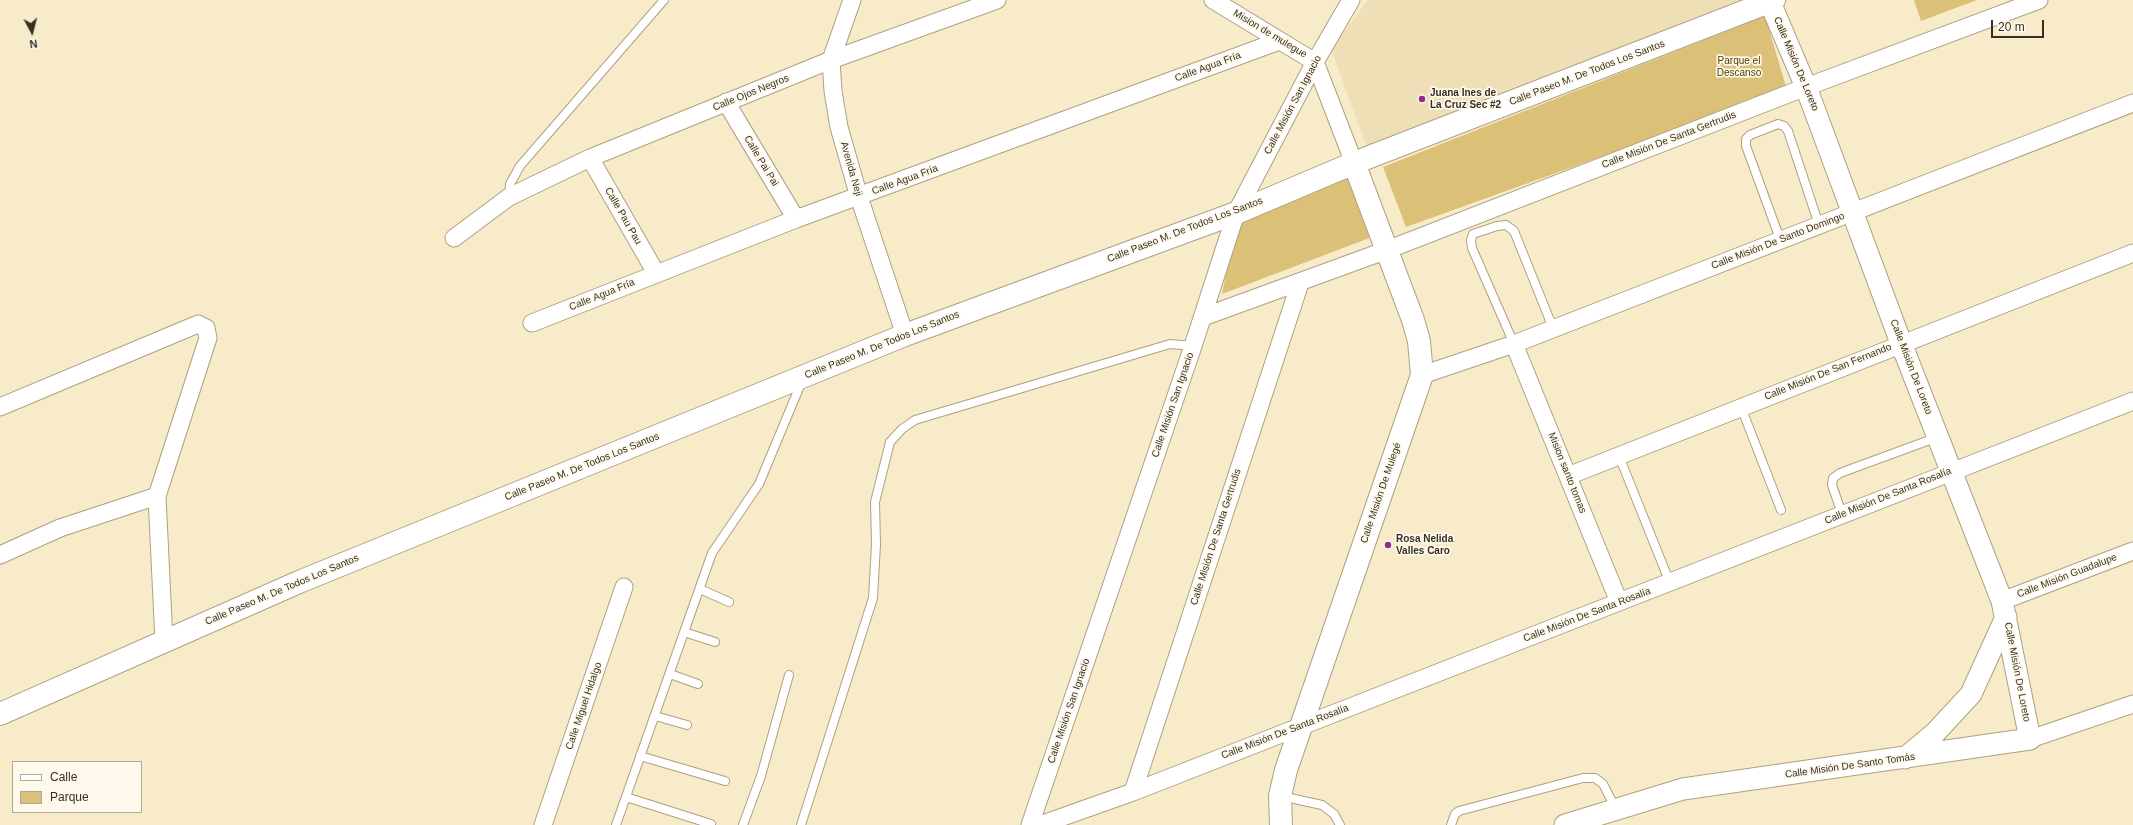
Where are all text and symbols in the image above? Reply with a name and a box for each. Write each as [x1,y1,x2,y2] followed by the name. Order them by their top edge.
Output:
[1231,7,1309,61] street label: Mision de mulegue
[12,12,52,52] north arrow
[1993,12,2046,38] scale bar
[1771,15,1821,113] street label: Calle Misión De Loreto
[1998,20,2025,34] text: 20 m
[29,37,38,50] text: N
[1508,38,1666,108] street label: Calle Paseo M. De Todos Los Santos
[1173,49,1243,85] street label: Calle Agua Fría
[1262,54,1324,156] street label: Calle Misión San Ignacio
[1717,55,1761,78] park label: Parque el Descanso
[711,72,791,114] street label: Calle Ojos Negros
[1430,87,1501,110] place label: Juana Ines de La Cruz Sec #2
[1417,94,1427,104] marker: Juana Ines de La Cruz Sec #2
[1600,109,1738,171] street label: Calle Misión De Santa Gertrudis
[741,133,781,189] street label: Calle Pai Pai
[838,140,864,198] street label: Avenida Neji
[870,162,940,198] street label: Calle Agua Fría
[602,185,644,247] street label: Calle Pau Pau
[1106,195,1264,265] street label: Calle Paseo M. De Todos Los Santos
[1710,210,1846,272] street label: Calle Misión De Santo Domingo
[568,276,636,314] street label: Calle Agua Fría
[803,308,961,382] street label: Calle Paseo M. De Todos Los Santos
[1887,318,1935,416] street label: Calle Misión De Loreto
[1763,341,1893,403] street label: Calle Misión De San Fernando
[1149,351,1197,459] street label: Calle Misión San Ignacio
[503,430,661,504] street label: Calle Paseo M. De Todos Los Santos
[1545,431,1589,515] street label: Mision santo tomas
[1358,441,1404,545] street label: Calle Misión De Mulegé
[1823,465,1953,527] street label: Calle Misión De Santa Rosalía
[1188,467,1244,607] street label: Calle Misión De Santa Gertrudis
[1396,533,1453,556] place label: Rosa Nelida Valles Caro
[1383,540,1393,550] marker: Rosa Nelida Valles Caro
[2015,551,2119,601] street label: Calle Misión Guadalupe
[203,552,361,628] street label: Calle Paseo M. De Todos Los Santos
[1522,585,1652,645] street label: Calle Misión De Santa Rosalía
[2001,621,2033,723] street label: Calle Misión De Loreto
[1045,657,1093,765] street label: Calle Misión San Ignacio
[563,661,605,751] street label: Calle Miguel Hidalgo
[1220,702,1350,762] street label: Calle Misión De Santa Rosalía
[1784,751,1916,781] street label: Calle Misión De Santo Tomás
[12,761,142,813] legend
[50,770,77,784] text: Calle
[50,790,89,804] text: Parque

